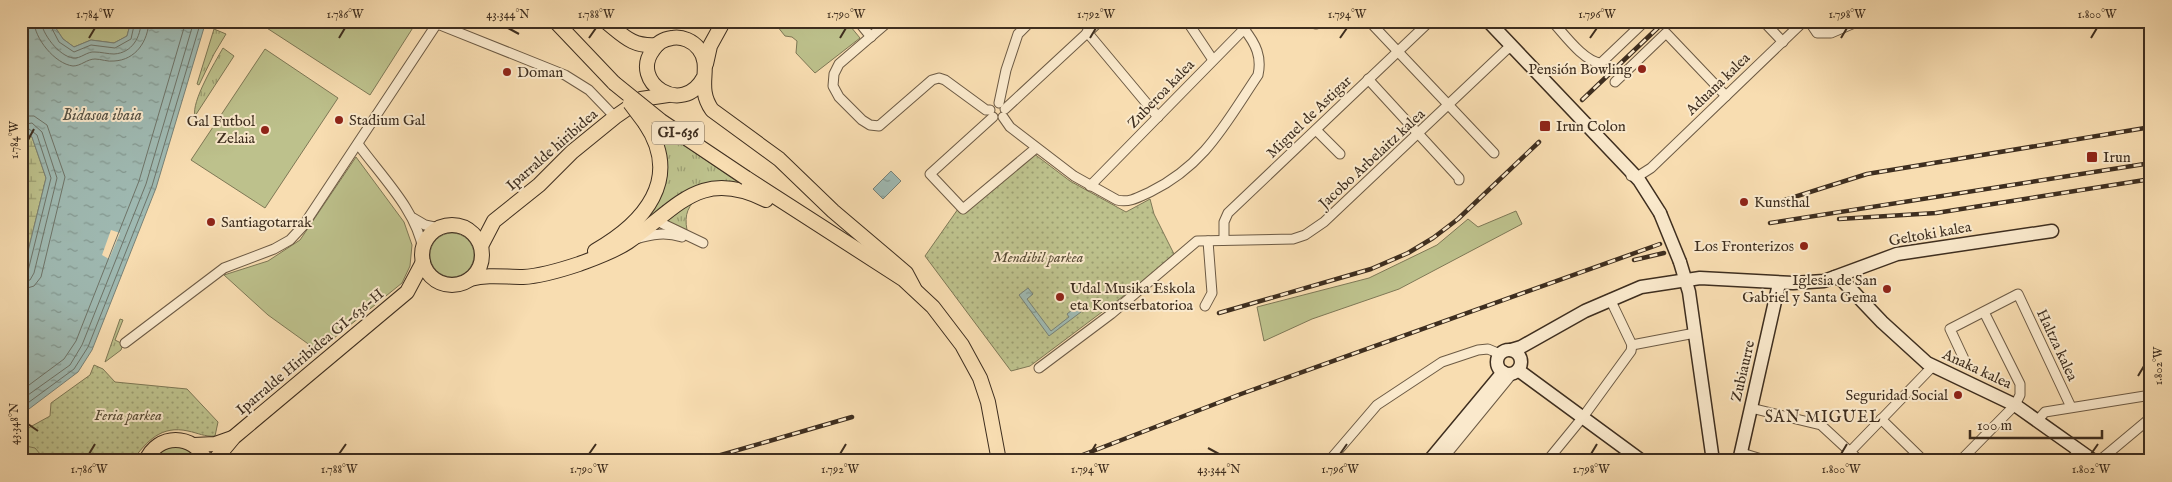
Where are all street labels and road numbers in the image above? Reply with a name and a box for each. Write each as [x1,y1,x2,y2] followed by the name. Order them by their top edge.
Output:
[1681,48,1754,120] street label: Aduana kalea
[1123,55,1199,132] street label: Zuberoa kalea
[1262,71,1356,162] street label: Miguel de Astigar
[1313,104,1429,215] street label: Jacobo Arbelaitz kalea
[502,105,602,195] street label: Iparralde hiribidea
[652,122,704,144] road number: GI-636
[1887,217,1973,251] street label: Geltoki kalea
[232,285,388,419] street label: Iparralde Hiribidea GI-636-H
[2032,306,2082,384] street label: Haltza kalea
[1727,338,1759,404] street label: Zubiaurre
[1938,344,2015,394] street label: Anaka kalea

